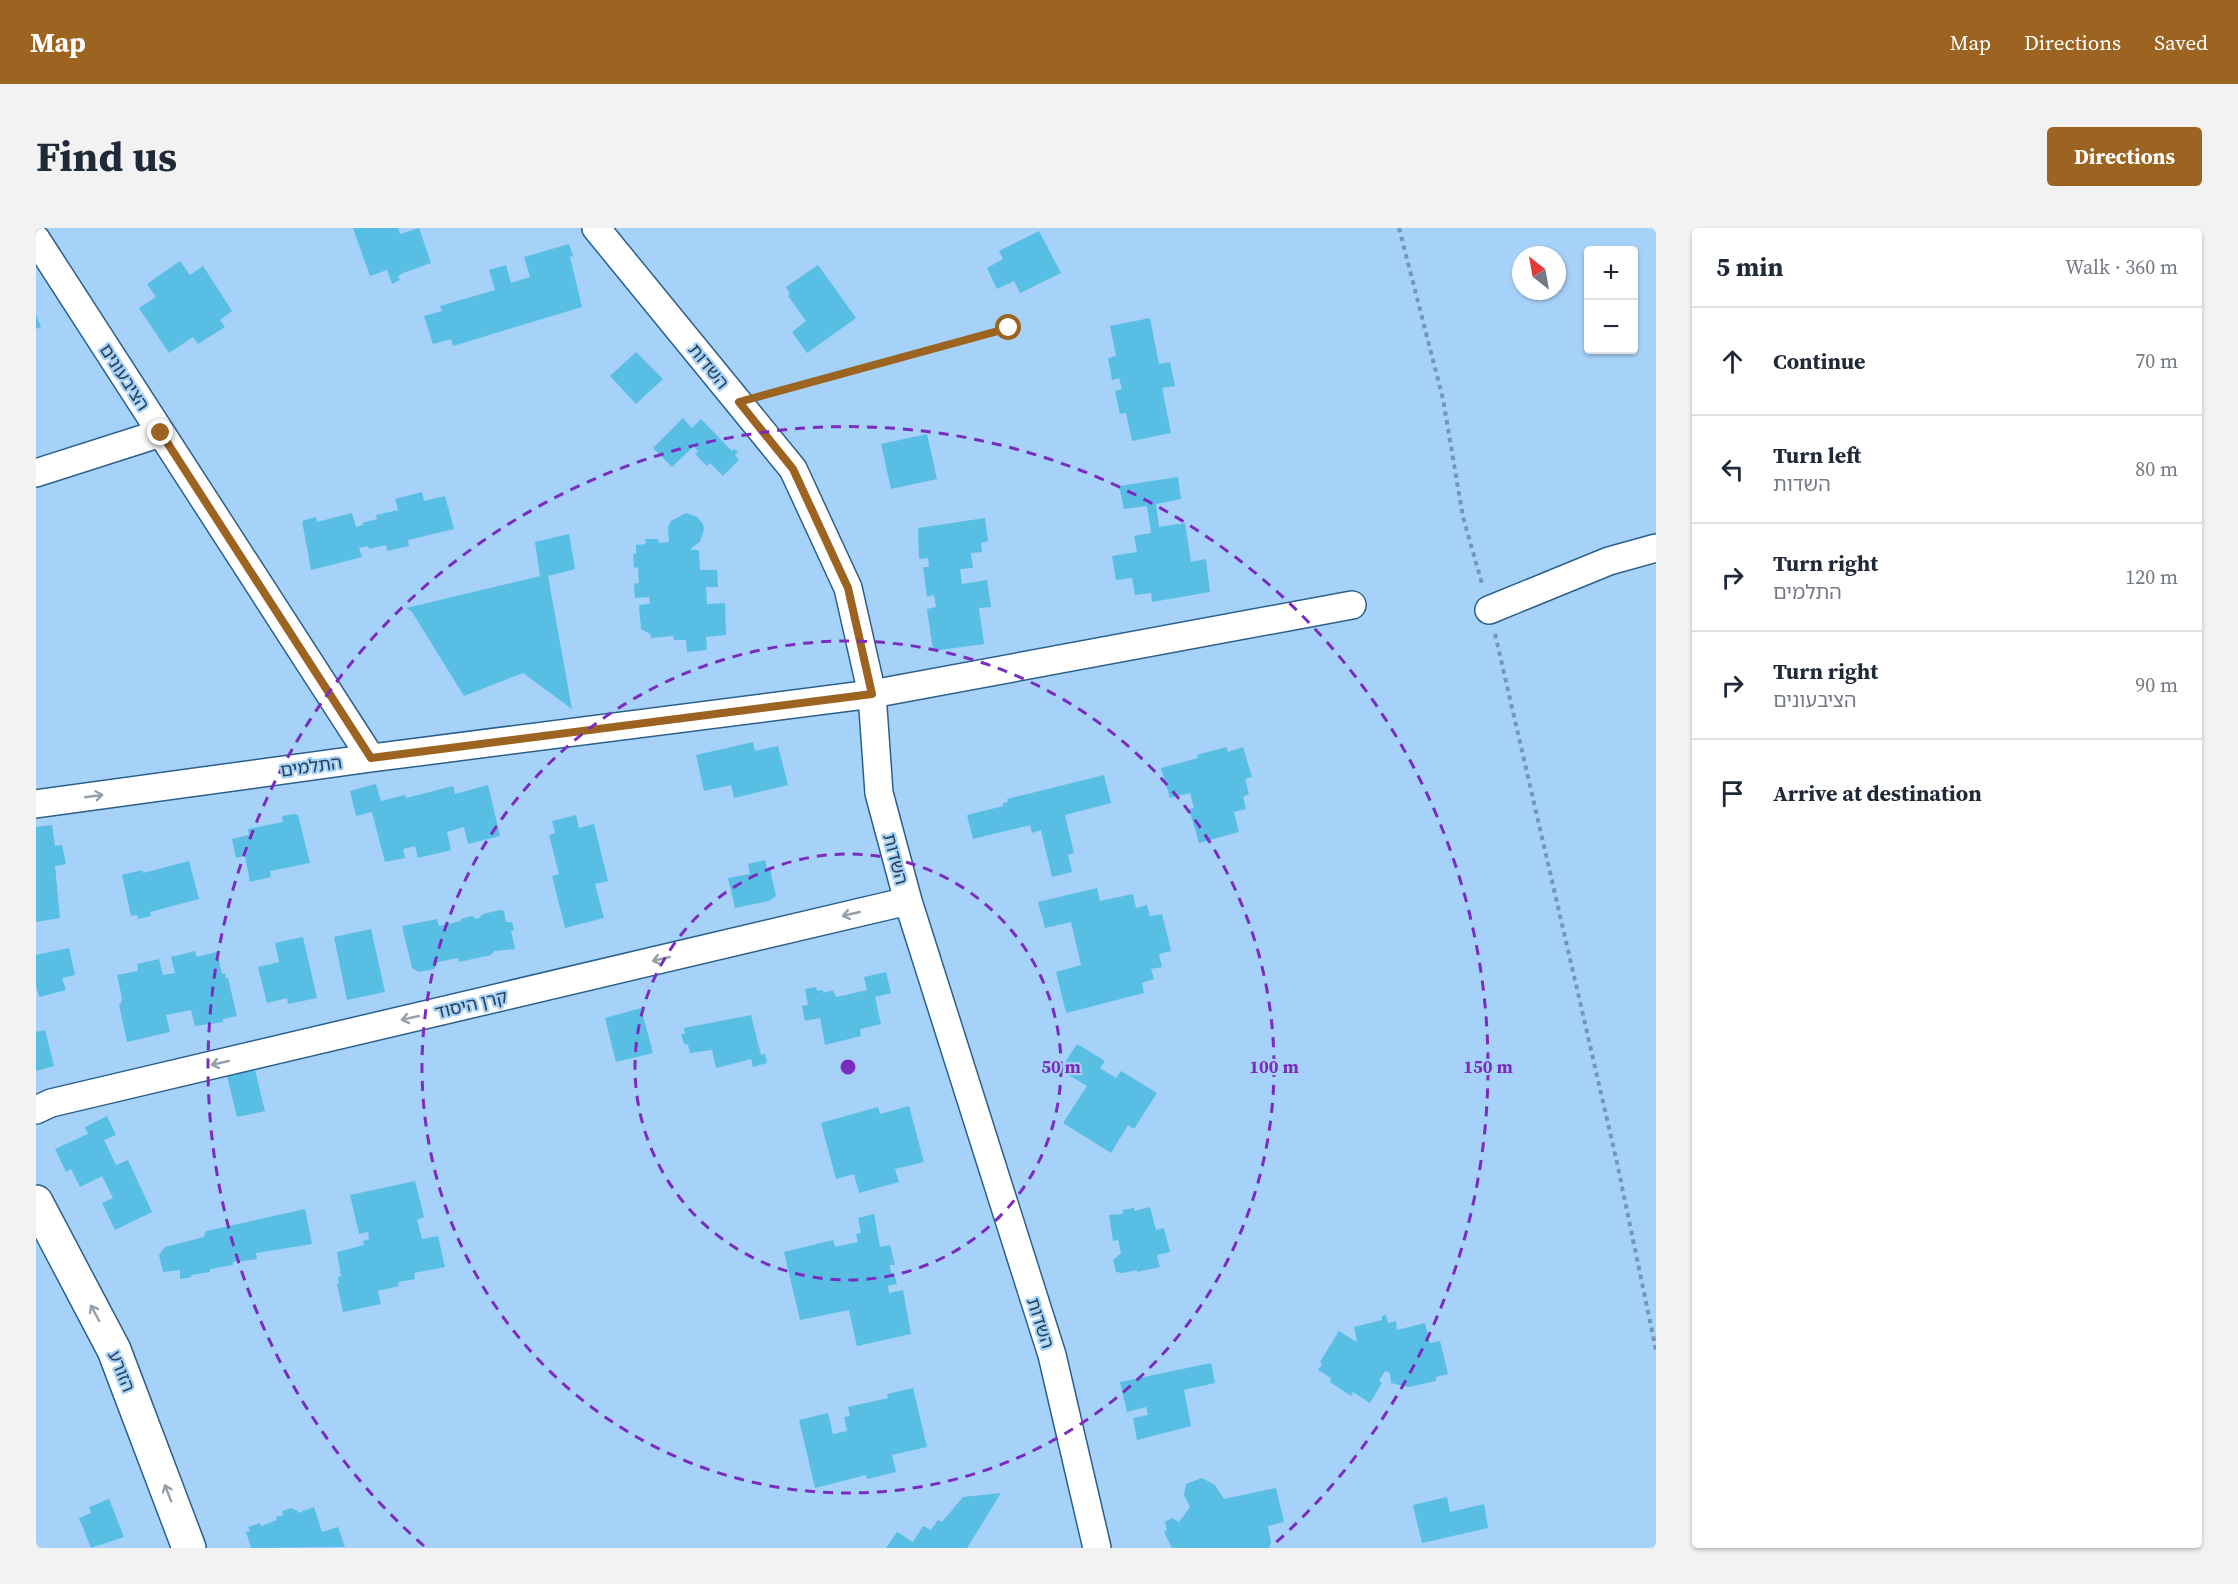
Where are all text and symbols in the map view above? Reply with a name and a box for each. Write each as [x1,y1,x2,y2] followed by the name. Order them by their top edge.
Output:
[30,23,86,61] text: Map
[1950,28,1991,57] text: Map
[2024,28,2121,57] text: Directions
[2154,28,2208,57] text: Saved
[36,127,177,185] text: Find us
[2047,127,2202,186] button: Directions
[1512,246,1566,300] north arrow
[1584,246,1638,354] map controls
[1584,246,1638,300] button: +
[1716,249,1783,285] text: 5 min
[2065,253,2178,281] text: Walk · 360 m
[1584,300,1638,354] button: −
[995,314,1021,340] route start
[683,338,735,394] street label: השדות
[94,339,156,415] street label: הציבעונים
[1716,345,1749,378] icon: ahead
[1773,346,1866,376] text: Continue
[2135,347,2178,375] text: 70 m
[147,419,173,445] route end
[1773,440,1861,470] text: Turn left
[1716,453,1749,486] icon: left
[2135,455,2178,483] text: 80 m
[1773,470,1831,498] text: השדות
[1773,548,1878,578] text: Turn right
[1716,561,1749,594] icon: right
[2125,563,2178,591] text: 120 m
[1773,578,1842,606] text: התלמים
[1773,656,1878,686] text: Turn right
[1716,669,1749,702] icon: right
[2135,671,2178,699] text: 90 m
[1773,686,1856,714] text: הציבעונים
[279,749,343,783] street label: התלמים
[1716,777,1749,810] icon: arrive
[1773,778,1982,808] text: Arrive at destination
[84,791,103,802] one-way arrow
[877,831,915,887] street label: השדות
[841,909,860,921] one-way arrow
[652,954,671,966] one-way arrow
[432,983,510,1025] street label: קרן היסוד
[400,1013,419,1025] one-way arrow
[1041,1054,1081,1079] text: 50 m
[1249,1054,1299,1079] text: 100 m
[1463,1054,1513,1079] text: 150 m
[211,1057,230,1069] one-way arrow
[838,1057,858,1077] centre of rings
[1021,1294,1061,1352] street label: השדות
[89,1305,101,1322] one-way arrow
[102,1347,142,1395] street label: הזורע
[162,1484,173,1503] one-way arrow

